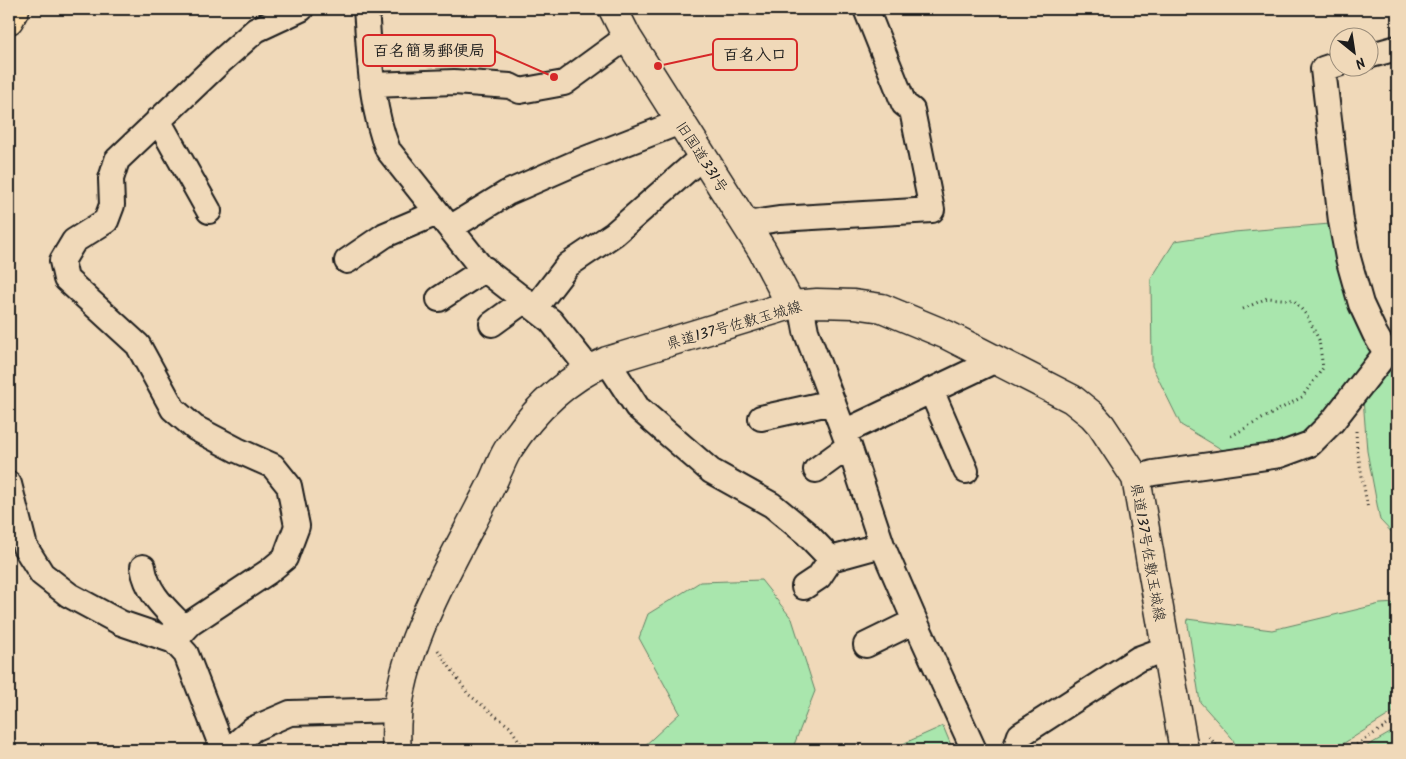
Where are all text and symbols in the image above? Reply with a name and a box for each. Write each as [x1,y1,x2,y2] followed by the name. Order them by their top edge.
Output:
[1328,28,1378,78] north arrow
[363,35,495,66] callout: 百名簡易郵便局
[373,39,485,64] text: 百名簡易郵便局
[713,39,797,70] callout: 百名入口
[723,43,787,68] text: 百名入口
[1351,51,1369,74] text: N
[669,117,734,198] street label: 旧国道331号
[664,295,805,357] street label: 県道137号佐敷玉城線
[1123,481,1171,623] street label: 県道137号佐敷玉城線

